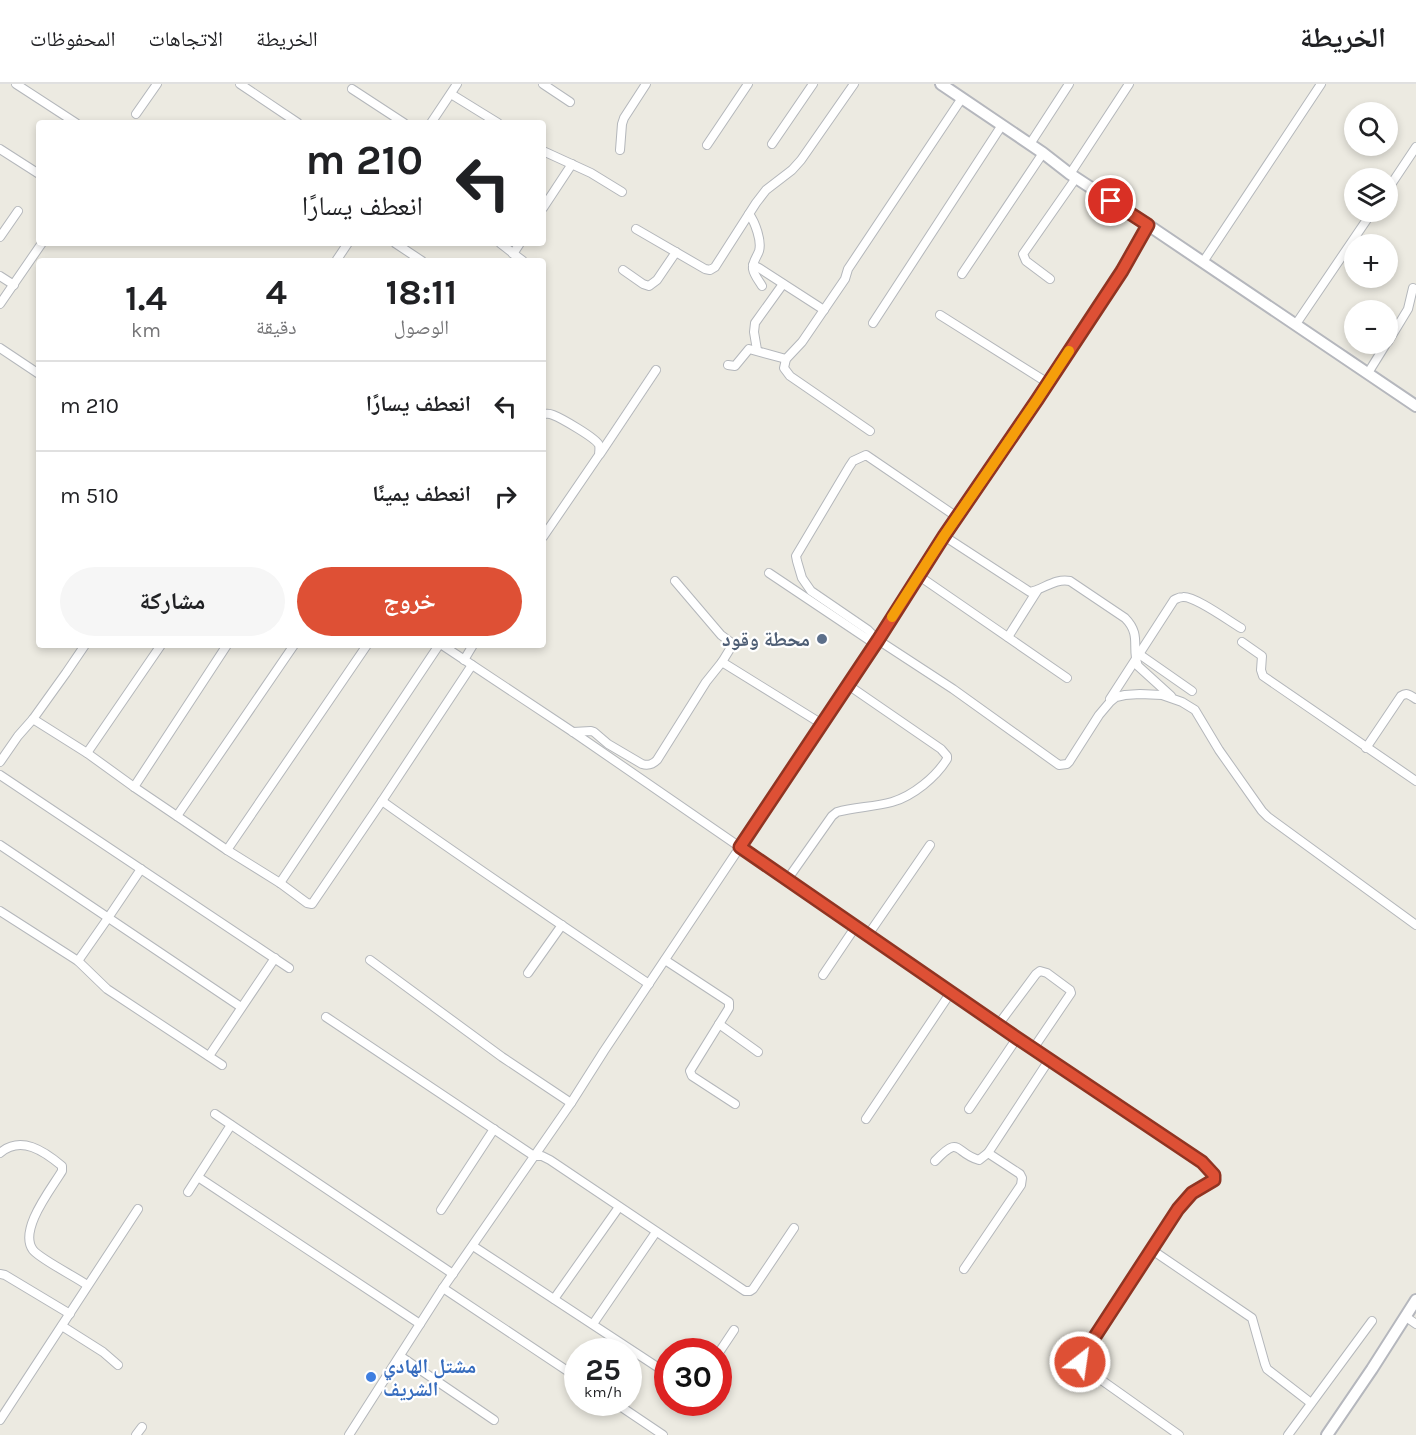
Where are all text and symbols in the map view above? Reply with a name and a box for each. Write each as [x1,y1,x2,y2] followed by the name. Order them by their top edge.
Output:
[1300,21,1386,54] text: الخريطة
[30,27,115,51] text: المحفوظات
[148,27,223,51] text: الاتجاهات
[256,27,318,51] text: الخريطة
[1344,102,1398,354] map controls
[1344,102,1398,156] button: search
[306,135,423,185] text: 210 m
[444,144,522,222] icon: left
[1344,168,1398,222] button: layers
[1085,175,1136,226] pin
[1094,184,1127,217] icon: arrive
[302,190,423,222] text: انعطف يسارًا
[1344,234,1398,288] button: +
[266,271,287,313] text: 4
[386,271,457,313] text: 18:11
[125,277,167,319] text: 1.4
[1344,300,1398,354] button: −
[256,316,297,339] text: دقيقة
[394,316,449,339] text: الوصول
[131,319,161,342] text: km
[489,390,522,423] icon: left
[366,391,471,417] text: انعطف يسارًا
[60,393,119,419] text: 210 m
[489,480,522,513] icon: right
[372,481,471,507] text: انعطف يمينًا
[60,483,119,509] text: 510 m
[60,567,285,636] button: مشاركة
[297,567,522,636] button: خروج
[722,628,810,651] place label: محطة وقود
[815,632,829,646] marker: محطة وقود
[1048,1330,1112,1394] position arrow
[654,1338,732,1416] speed limit sign: 30
[585,1352,621,1388] text: 25
[383,1355,476,1401] place label: مشتل الهادي الشريف
[364,1370,378,1384] marker: مشتل الهادي الشريف
[584,1383,622,1401] text: km/h

